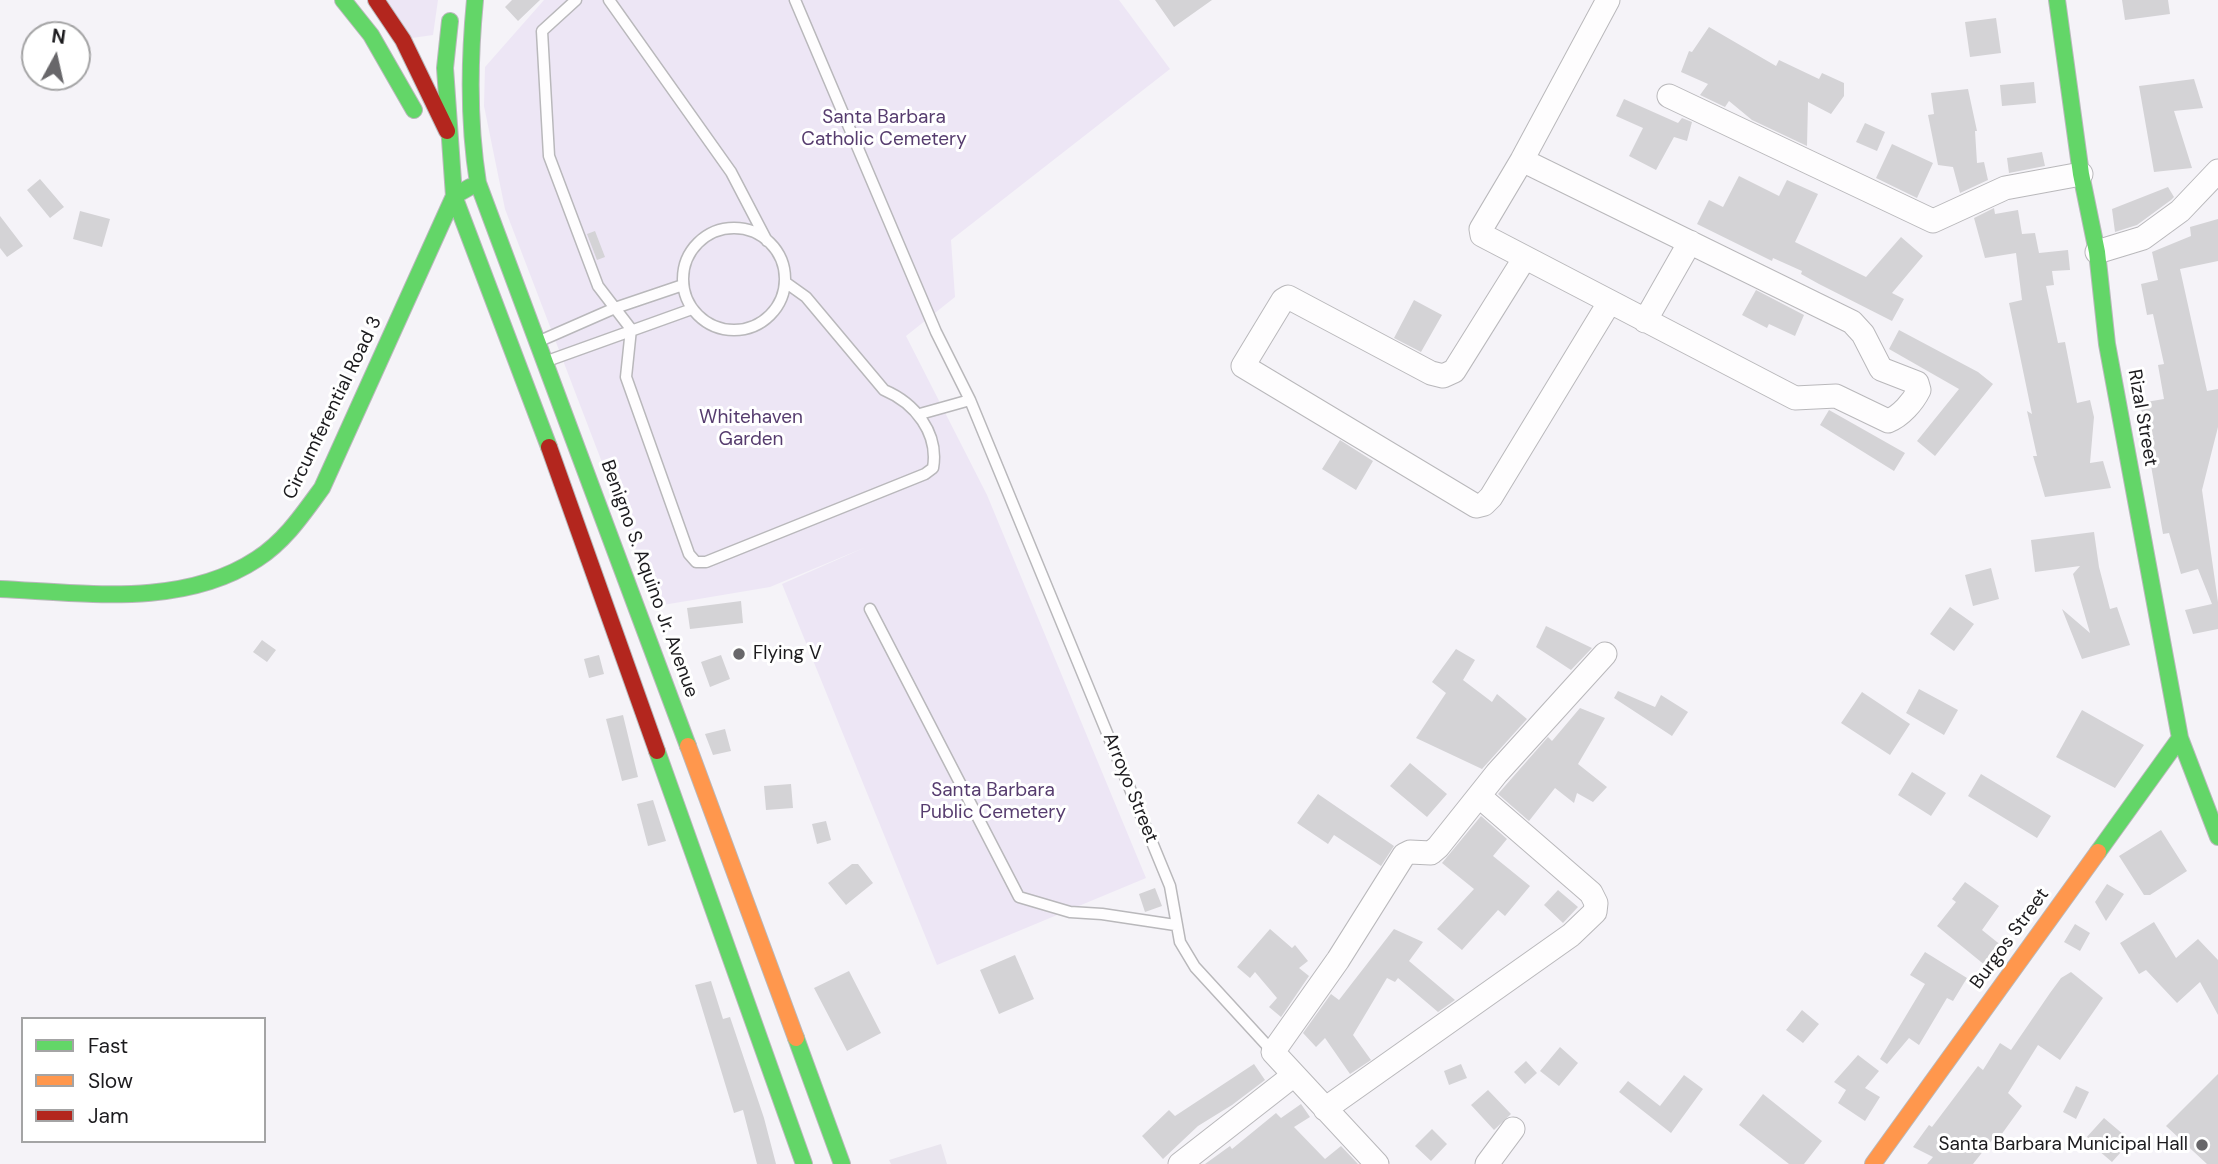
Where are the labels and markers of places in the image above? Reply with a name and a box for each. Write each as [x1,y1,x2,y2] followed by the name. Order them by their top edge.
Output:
[753,643,822,665] place label: Flying V
[731,646,747,662] marker: Flying V
[1938,1134,2188,1156] place label: Santa Barbara Municipal Hall
[2194,1137,2210,1153] marker: Santa Barbara Municipal Hall

